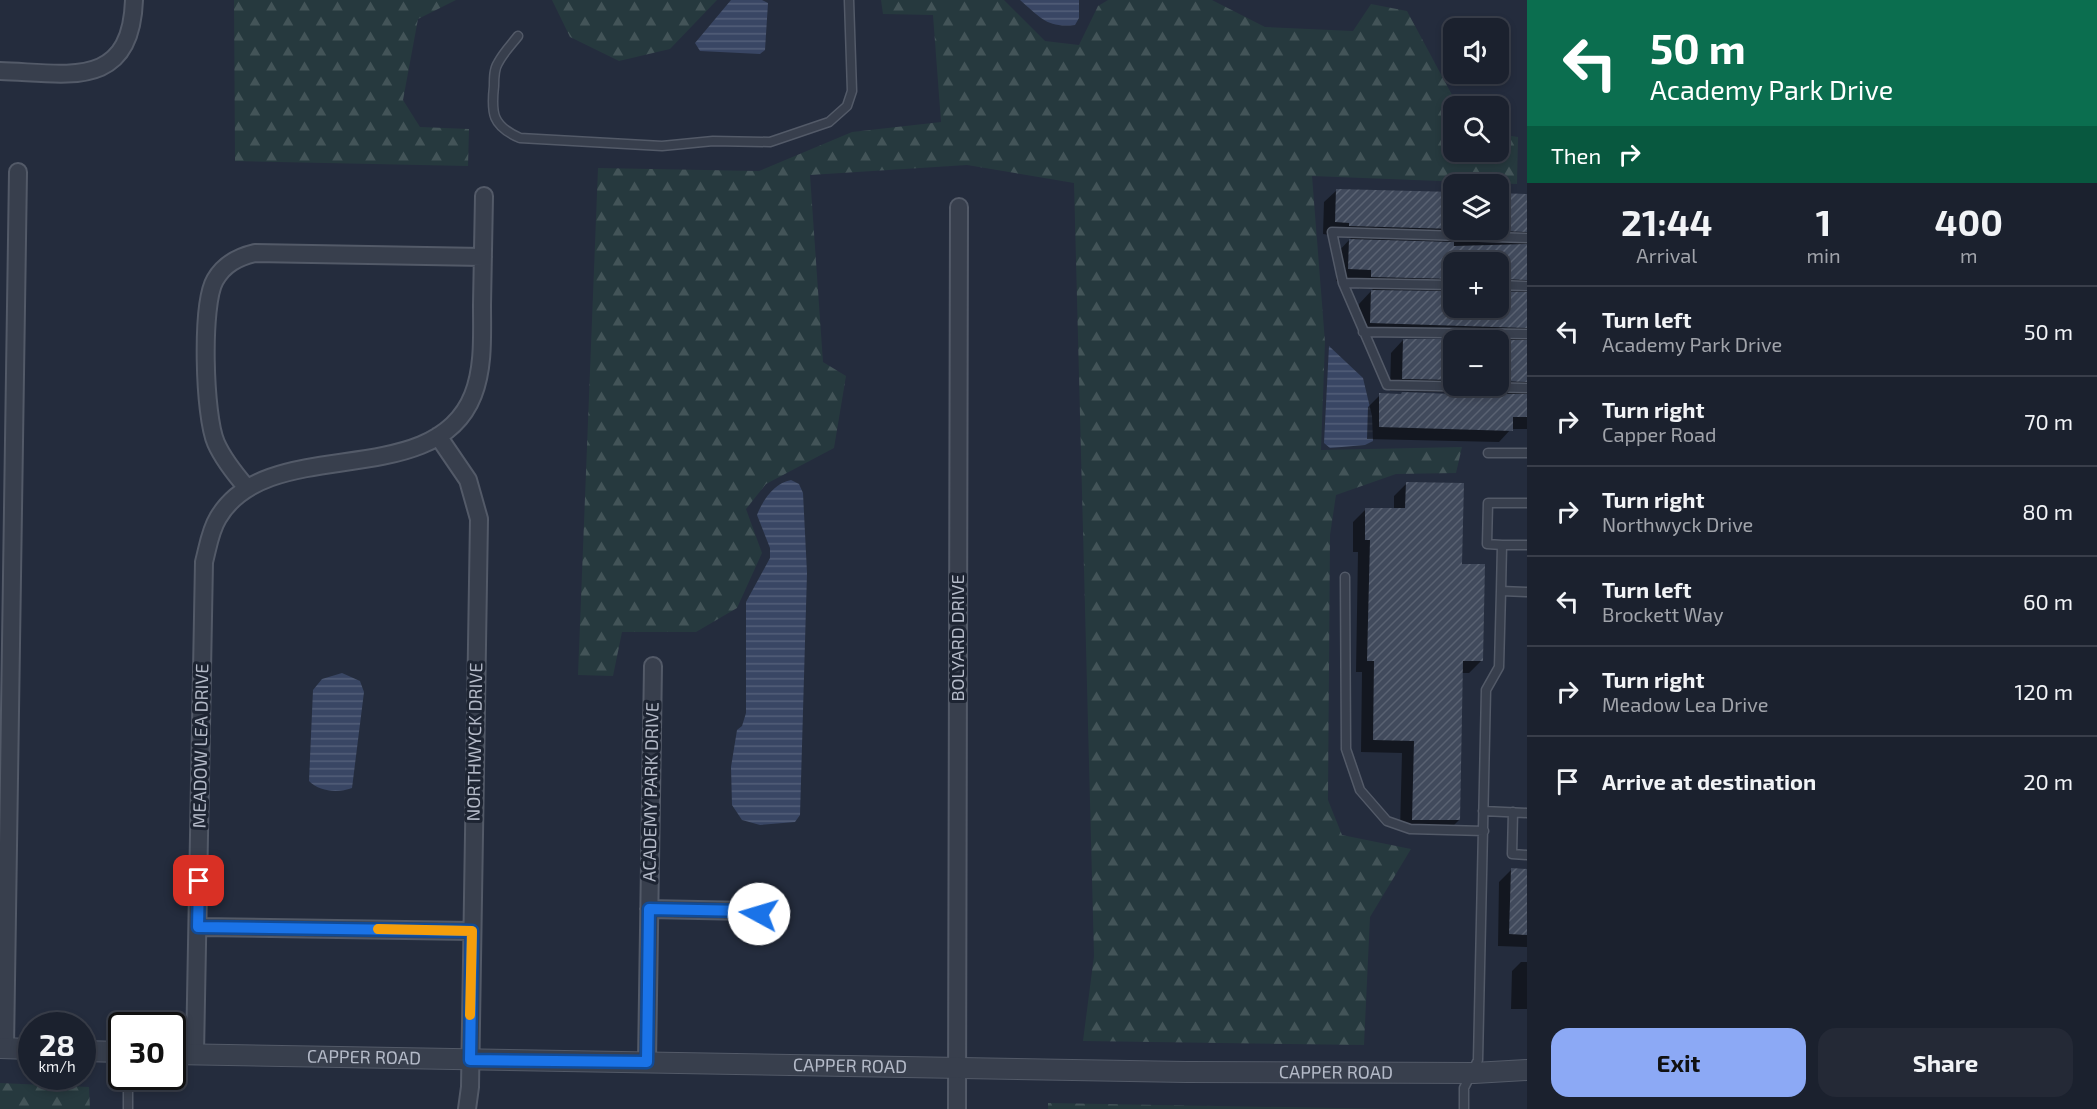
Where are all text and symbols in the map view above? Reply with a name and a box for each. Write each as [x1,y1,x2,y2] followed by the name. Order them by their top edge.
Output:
[1443,18,1509,396] map controls
[1443,18,1509,84] button: sound
[1650,22,1746,72] text: 50 m
[1551,24,1629,102] icon: left
[1650,73,1893,105] text: Academy Park Drive
[1443,96,1509,162] button: search
[1613,138,1646,171] icon: right
[1551,142,1601,168] text: Then
[1443,174,1509,240] button: layers
[1621,200,1713,243] text: 21:44
[1816,200,1831,243] text: 1
[1935,200,2003,243] text: 400
[1636,243,1697,267] text: Arrival
[1807,243,1841,267] text: min
[1960,243,1978,267] text: m
[1443,252,1509,318] button: +
[1602,306,1691,332] text: Turn left
[1551,315,1584,348] icon: left
[2024,318,2073,344] text: 50 m
[1443,330,1509,396] button: −
[1602,332,1782,356] text: Academy Park Drive
[1602,396,1704,422] text: Turn right
[1551,405,1584,438] icon: right
[2024,408,2073,434] text: 70 m
[1602,422,1716,446] text: Capper Road
[1602,486,1704,512] text: Turn right
[1551,495,1584,528] icon: right
[2022,498,2073,524] text: 80 m
[1602,512,1753,536] text: Northwyck Drive
[946,574,968,702] street label: BOLYARD DRIVE
[1602,576,1691,602] text: Turn left
[1551,585,1584,618] icon: left
[2023,588,2073,614] text: 60 m
[1602,602,1724,626] text: Brockett Way
[462,662,486,822] street label: NORTHWYCK DRIVE
[188,663,212,829] street label: MEADOW LEA DRIVE
[1602,666,1704,692] text: Turn right
[1551,675,1584,708] icon: right
[2014,678,2073,704] text: 120 m
[1602,692,1768,716] text: Meadow Lea Drive
[637,702,663,882] street label: ACADEMY PARK DRIVE
[1551,765,1584,798] icon: arrive
[1602,768,1816,794] text: Arrive at destination
[2023,768,2073,794] text: 20 m
[173,855,224,906] pin
[182,864,215,897] icon: arrive
[727,882,791,946] position arrow
[108,1012,186,1090] speed limit sign: 30
[39,1026,75,1062] text: 28
[1551,1028,1806,1097] button: Exit
[1818,1028,2073,1097] button: Share
[307,1044,421,1068] street label: CAPPER ROAD
[793,1053,907,1077] street label: CAPPER ROAD
[38,1057,76,1075] text: km/h
[1279,1060,1393,1083] street label: CAPPER ROAD

